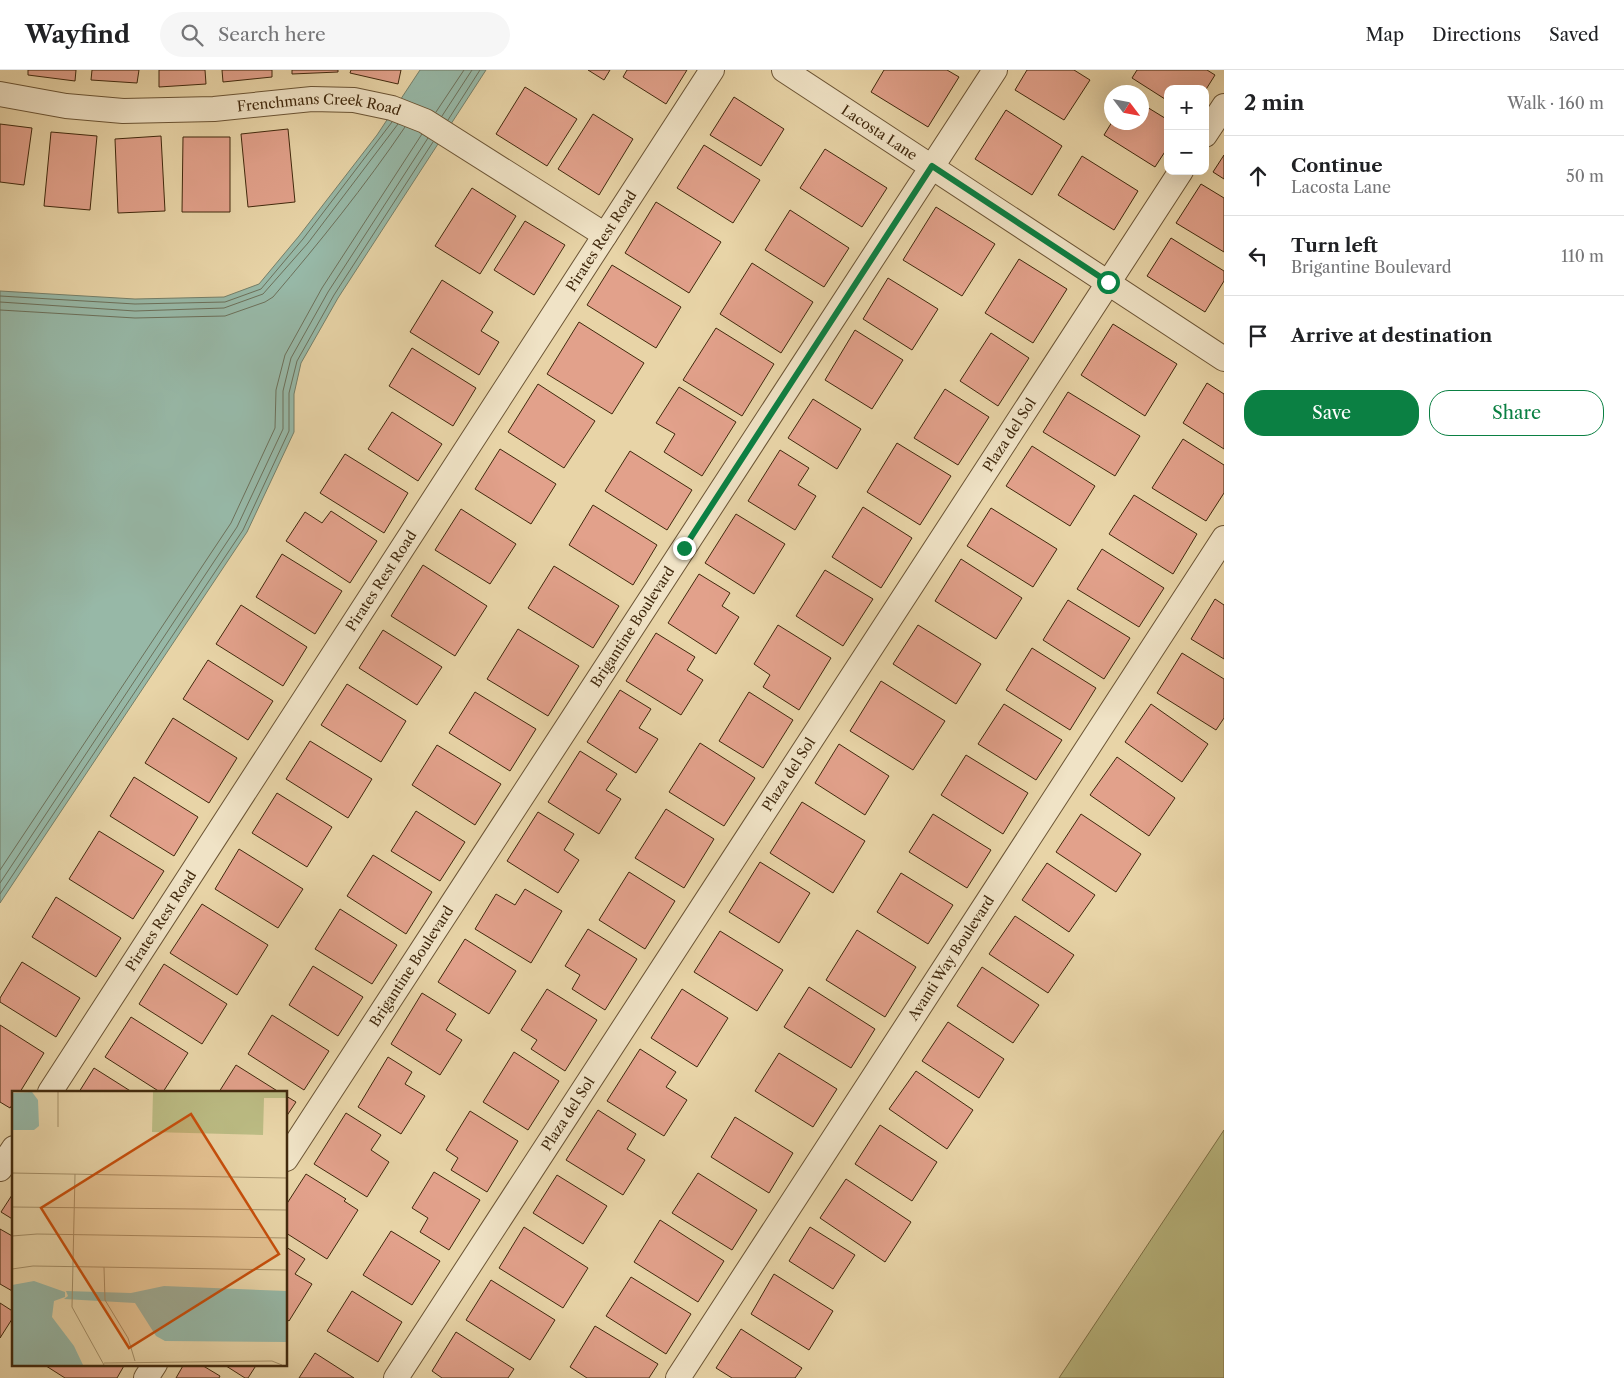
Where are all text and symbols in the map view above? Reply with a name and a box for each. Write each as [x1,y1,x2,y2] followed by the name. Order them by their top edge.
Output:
[160,12,510,57] search box
[25,20,130,49] text: Wayfind
[178,21,206,49] icon: search
[218,23,326,46] text: Search here
[1365,24,1404,46] text: Map
[1432,24,1521,46] text: Directions
[1549,24,1599,46] text: Saved
[1104,85,1149,130] north arrow
[1164,85,1209,175] map controls
[1164,85,1209,130] button: +
[236,90,404,120] street label: Frenchmans Creek Road
[1244,90,1304,115] text: 2 min
[1507,93,1604,113] text: Walk · 160 m
[838,101,921,164] street label: Lacosta Lane
[1164,130,1209,175] button: −
[1291,154,1383,177] text: Continue
[1244,162,1272,190] icon: ahead
[1566,166,1604,186] text: 50 m
[1291,177,1391,197] text: Lacosta Lane
[562,187,641,295] street label: Pirates Rest Road
[1291,234,1378,257] text: Turn left
[1244,242,1272,270] icon: left
[1561,246,1604,266] text: 110 m
[1291,257,1452,277] text: Brigantine Boulevard
[1097,271,1120,294] route start
[1244,322,1272,350] icon: arrive
[1291,324,1492,347] text: Arrive at destination
[1244,390,1419,436] button: Save
[1429,390,1604,436] button: Share
[979,395,1040,475] street label: Plaza del Sol
[342,527,421,635] street label: Pirates Rest Road
[673,537,696,560] route end
[587,563,679,691] street label: Brigantine Boulevard
[758,734,819,815] street label: Plaza del Sol
[122,866,200,975] street label: Pirates Rest Road
[903,892,998,1025] street label: Avanti Way Boulevard
[366,902,458,1030] street label: Brigantine Boulevard
[537,1074,598,1154] street label: Plaza del Sol
[12,1091,288,1366] inset map

